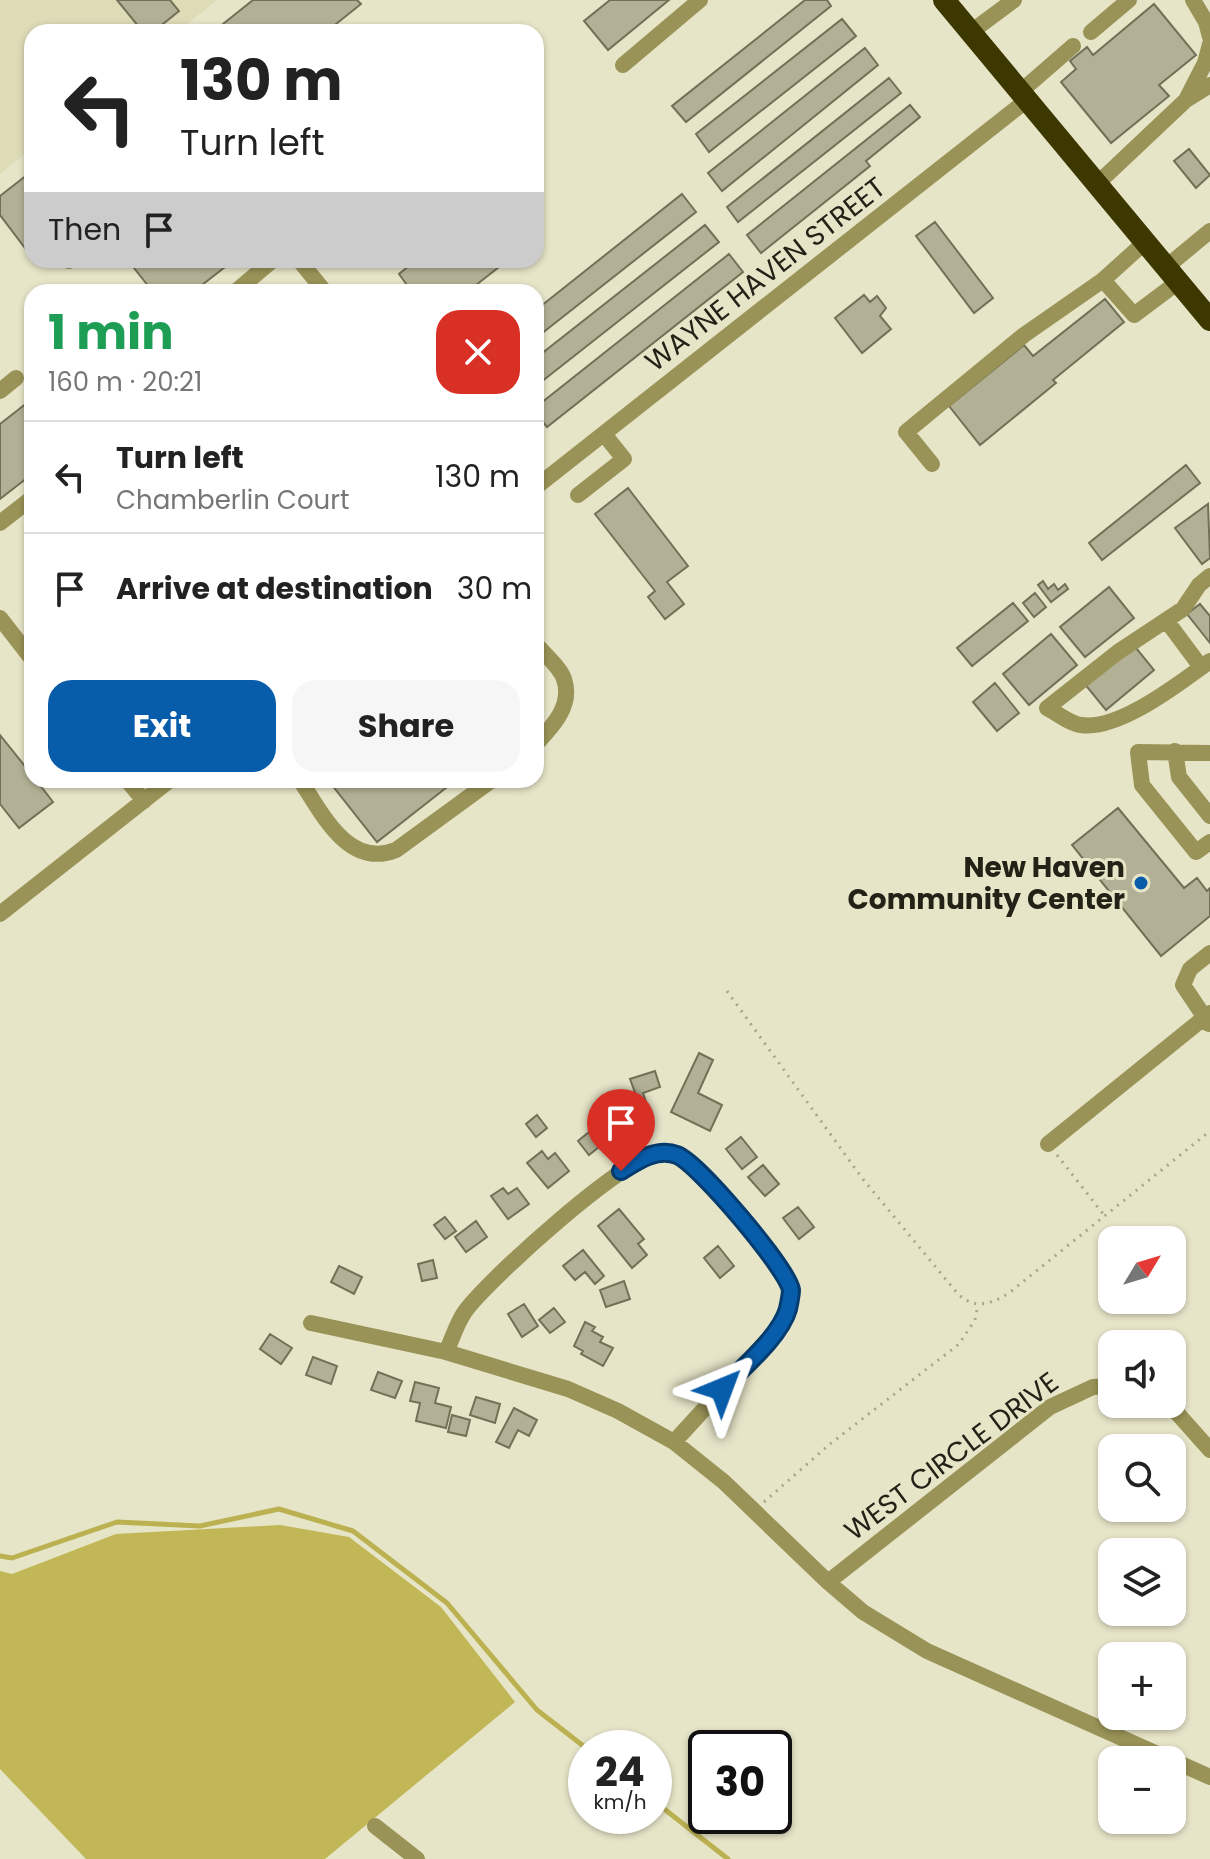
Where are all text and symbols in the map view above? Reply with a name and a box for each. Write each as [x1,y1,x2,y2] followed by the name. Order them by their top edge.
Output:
[180,41,343,120] text: 130 m
[48,56,152,160] icon: left
[180,117,325,168] text: Turn left
[637,168,894,381] street label: WAYNE HAVEN STREET
[48,208,121,251] text: Then
[137,208,181,252] icon: arrive
[48,299,174,366] text: 1 min
[436,310,520,394] button: close
[48,364,202,400] text: 160 m · 20:21
[116,436,244,479] text: Turn left
[48,455,92,499] icon: left
[435,455,520,498] text: 130 m
[116,482,349,518] text: Chamberlin Court
[48,567,92,611] icon: arrive
[116,567,433,610] text: Arrive at destination
[457,567,532,610] text: 30 m
[48,680,276,772] button: Exit
[292,680,520,772] button: Share
[847,848,1125,919] place label: New Haven Community Center
[1132,874,1150,892] marker: New Haven Community Center
[587,1089,655,1171] pin
[599,1101,643,1145] icon: arrive
[1098,1226,1186,1314] north arrow
[1098,1226,1186,1834] map controls
[1098,1330,1186,1418] button: sound
[680,1347,764,1431] position arrow
[836,1363,1066,1550] street label: WEST CIRCLE DRIVE
[1098,1434,1186,1522] button: search
[1098,1538,1186,1626] button: layers
[1098,1642,1186,1730] button: +
[688,1730,792,1834] speed limit sign: 30
[595,1744,645,1800] text: 24
[1098,1746,1186,1834] button: −
[593,1788,647,1816] text: km/h

